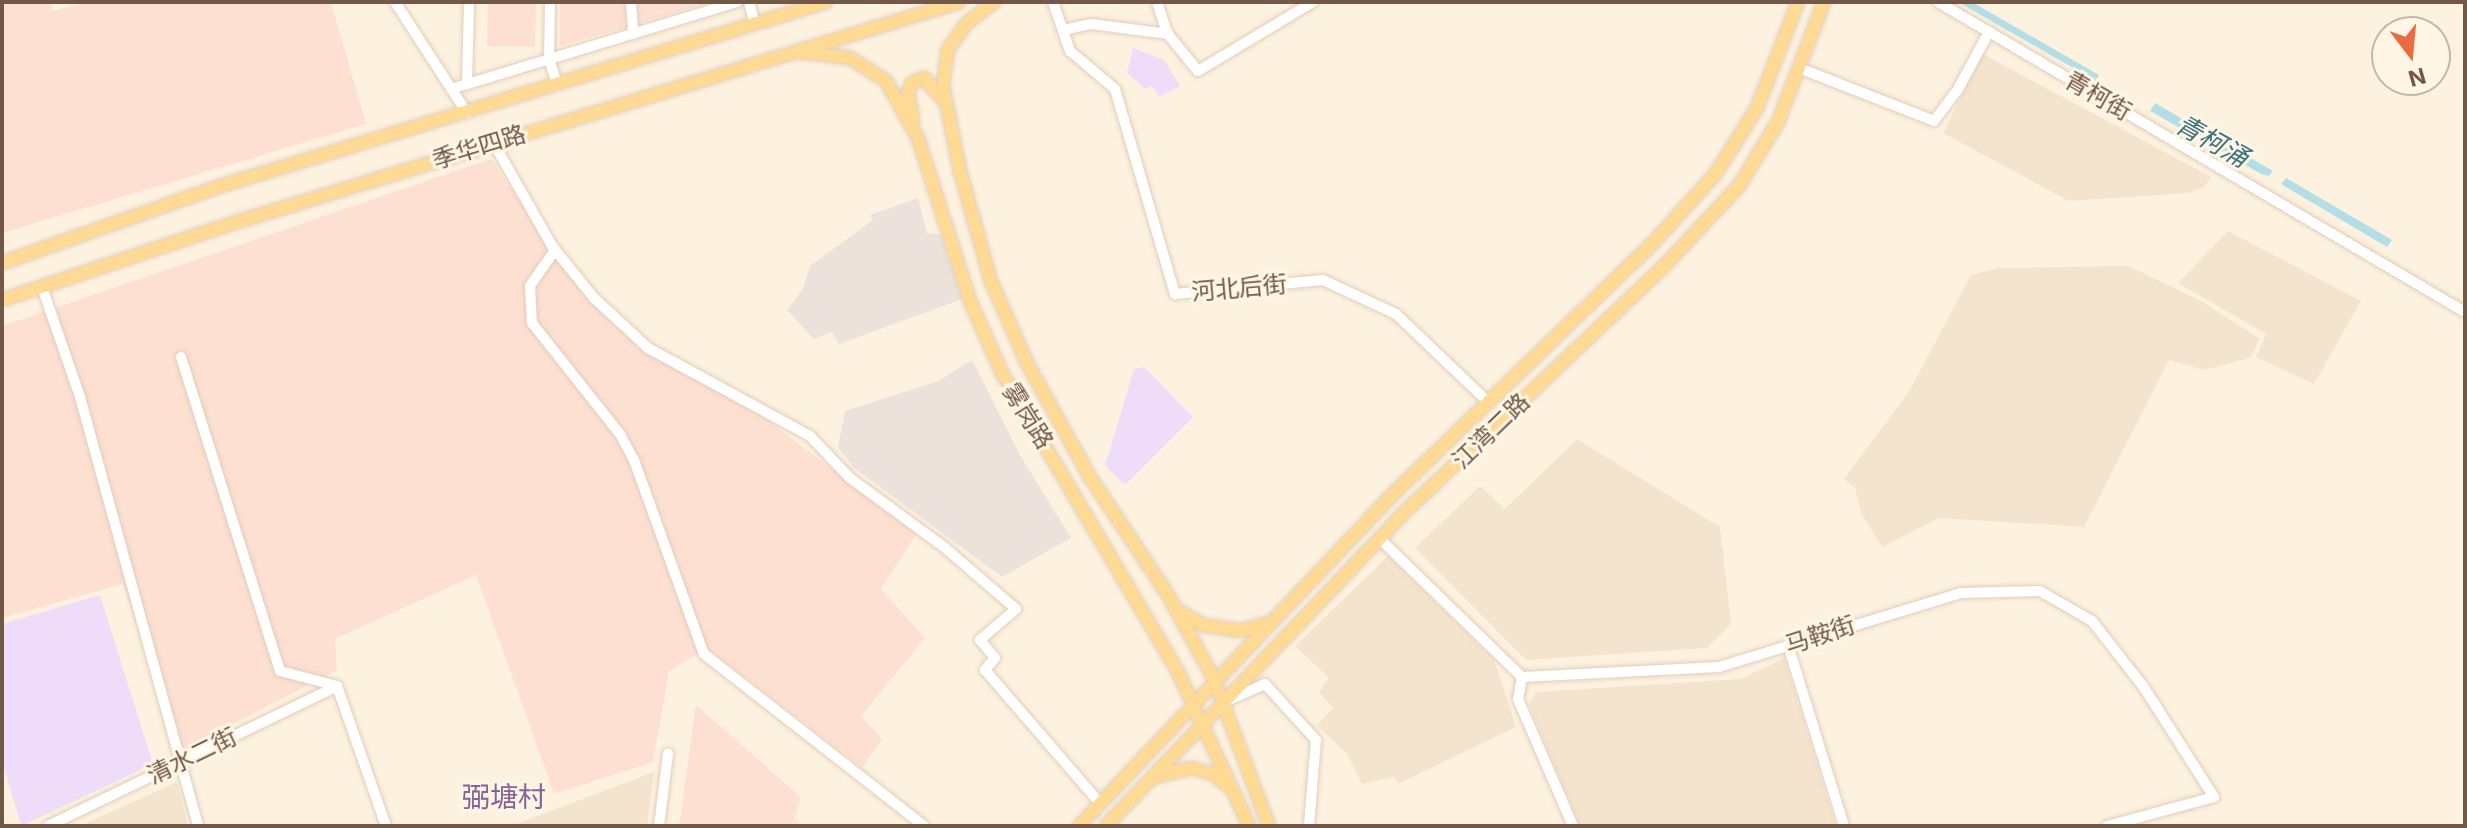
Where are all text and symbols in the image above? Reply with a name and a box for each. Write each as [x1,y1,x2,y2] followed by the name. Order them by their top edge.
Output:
[2371,16,2451,96] north arrow
[2405,62,2429,92] text: N
[2060,66,2136,126] street label: 青柯街
[2170,108,2254,174] water label: 青柯涌
[429,119,529,175] street label: 季华四路
[1190,269,1288,307] street label: 河北后街
[997,378,1059,454] street label: 雾岗路
[1446,387,1536,475] street label: 江湾二路
[1781,610,1859,660] street label: 马鞍街
[143,722,241,790] street label: 清水二街
[462,780,546,814] district label: 弼塘村

